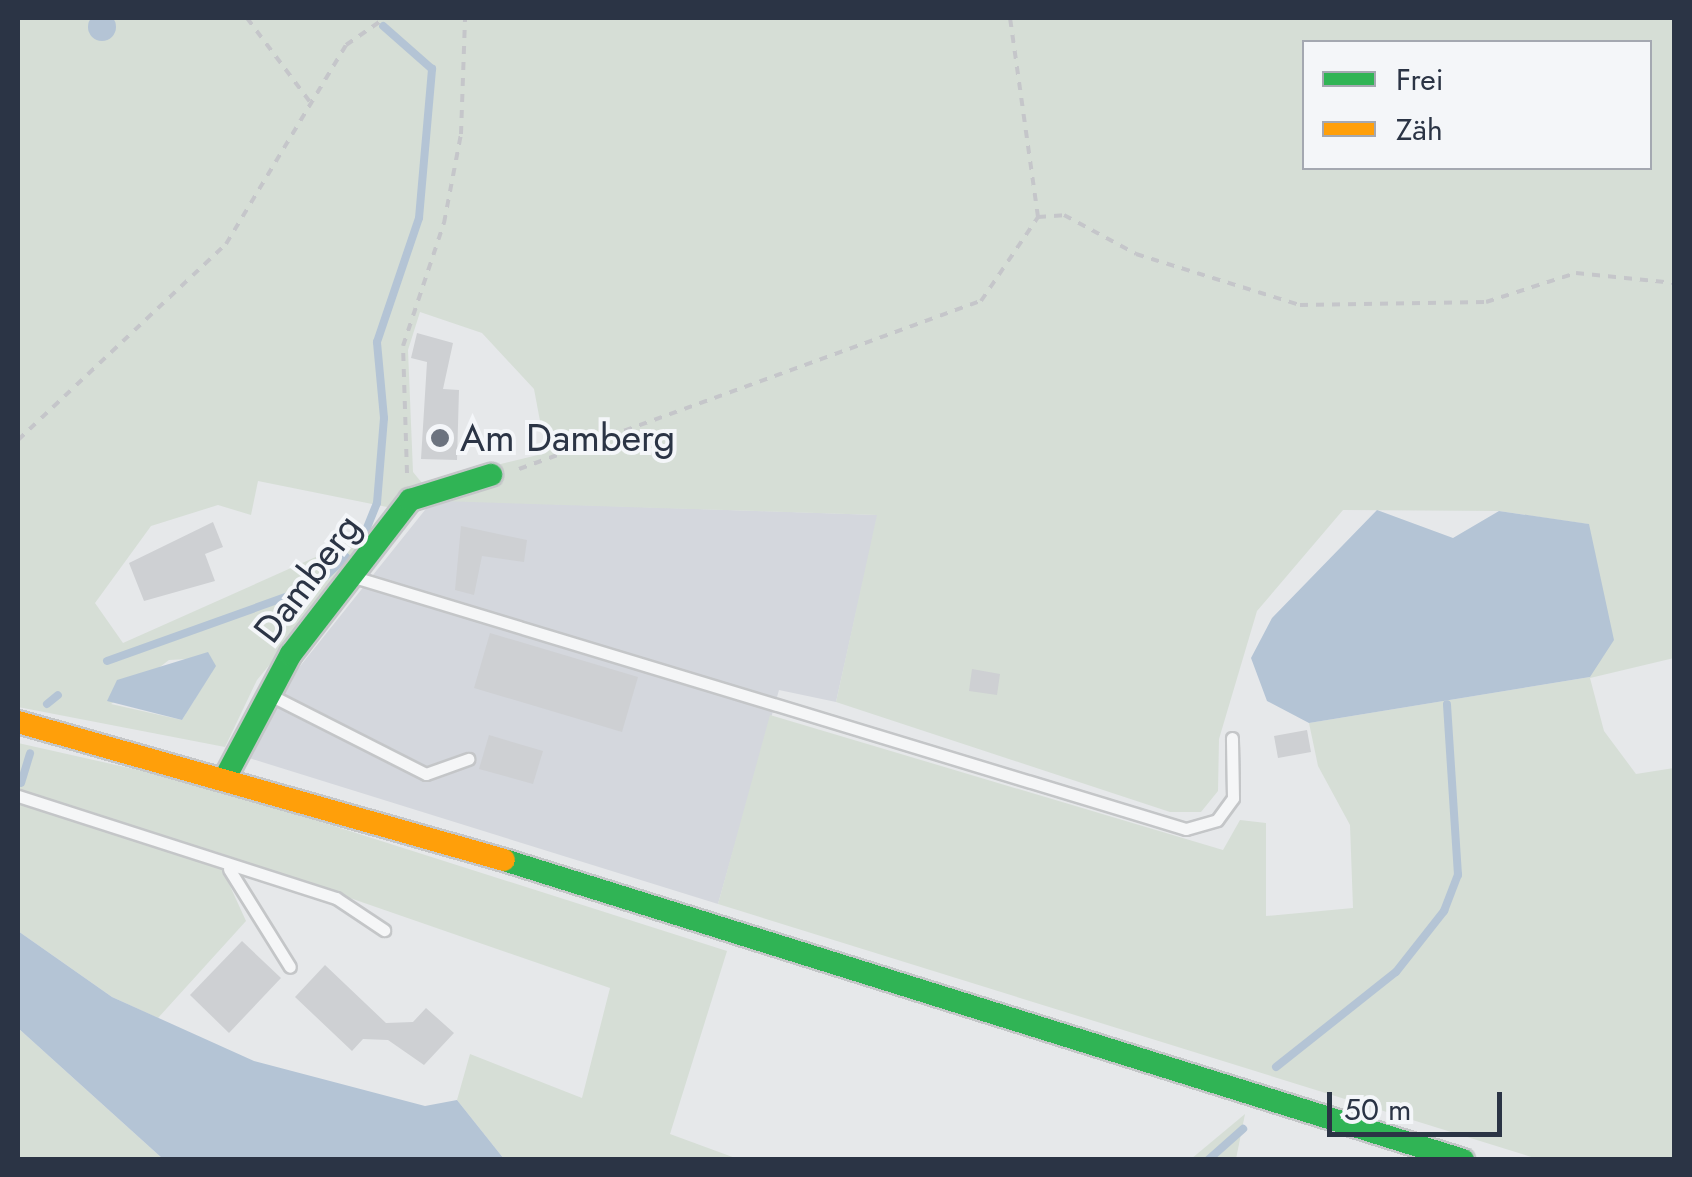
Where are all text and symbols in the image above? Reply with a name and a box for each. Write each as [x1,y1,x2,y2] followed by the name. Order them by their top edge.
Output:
[1302,40,1652,170] legend
[1396,58,1444,101] text: Frei
[1396,108,1443,151] text: Zäh
[460,415,675,461] place label: Am Damberg
[429,427,451,449] marker: Am Damberg
[244,505,370,651] street label: Damberg
[1332,1072,1507,1134] scale bar
[1344,1088,1411,1131] text: 50 m

